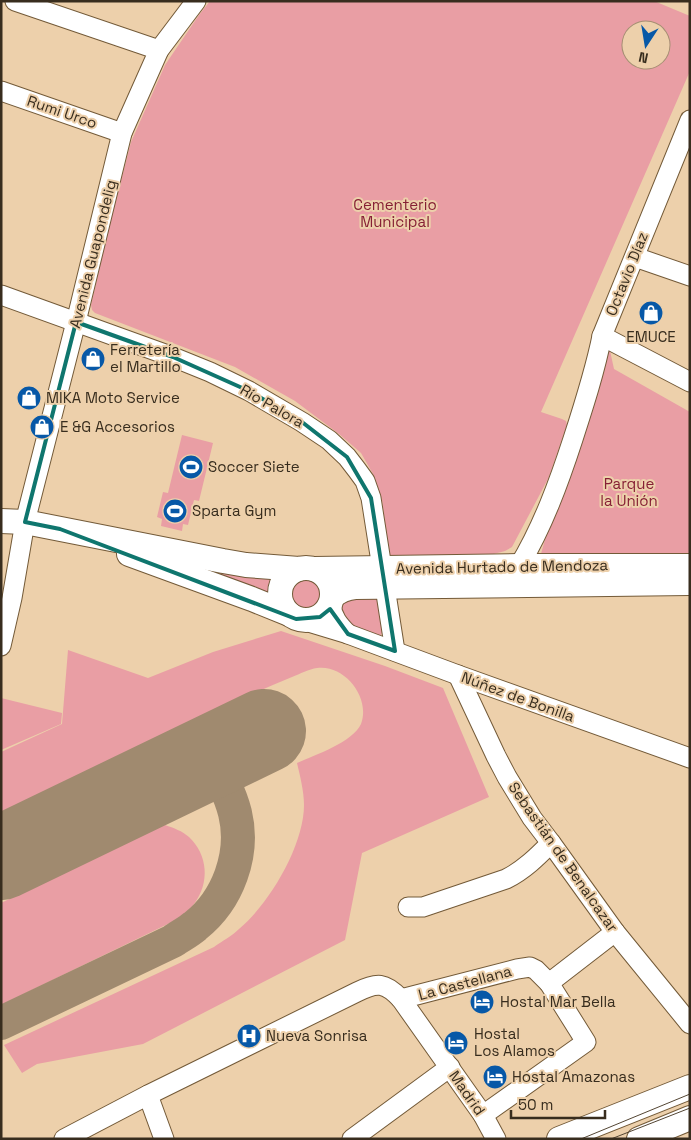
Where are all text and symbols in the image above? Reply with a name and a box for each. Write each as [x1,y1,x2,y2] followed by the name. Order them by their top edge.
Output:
[621,20,671,70] north arrow
[637,48,650,67] text: N
[25,91,100,132] street label: Rumi Urco
[65,178,120,330] street label: Avenida Guapondelig
[353,195,437,231] park label: Cementerio Municipal
[601,229,652,319] street label: Octavio Díaz
[638,300,664,326] shop icon: EMUCE
[626,327,676,346] place label: EMUCE
[110,340,181,376] place label: Ferretería el Martillo
[80,346,106,372] shop icon: Ferretería el Martillo
[237,380,308,432] street label: Río Palora
[16,385,42,411] shop icon: MIKA Moto Service
[46,388,180,407] place label: MIKA Moto Service
[29,414,55,440] shop icon: E &G Accesorios
[60,417,175,436] place label: E &G Accesorios
[178,454,204,480] sports icon: Soccer Siete
[208,457,300,476] place label: Soccer Siete
[600,474,658,510] park label: Parque la Unión
[162,498,188,524] sports icon: Sparta Gym
[192,501,276,520] place label: Sparta Gym
[396,555,609,578] street label: Avenida Hurtado de Mendoza
[459,667,578,726] street label: Núñez de Bonilla
[504,778,623,936] street label: Sebastián de Benalcazar
[416,961,514,1004] street label: La Castellana
[469,989,495,1015] hotel icon: Hostal Mar Bella
[500,992,616,1011] place label: Hostal Mar Bella
[236,1023,262,1049] hospital icon: Nueva Sonrisa
[474,1024,555,1060] place label: Hostal Los Alamos
[266,1026,368,1045] place label: Nueva Sonrisa
[443,1030,469,1056] hotel icon: Hostal Los Alamos
[482,1064,508,1090] hotel icon: Hostal Amazonas
[445,1067,490,1119] street label: Madrid
[512,1067,635,1086] place label: Hostal Amazonas
[511,1088,605,1120] scale bar
[518,1095,553,1114] text: 50 m

